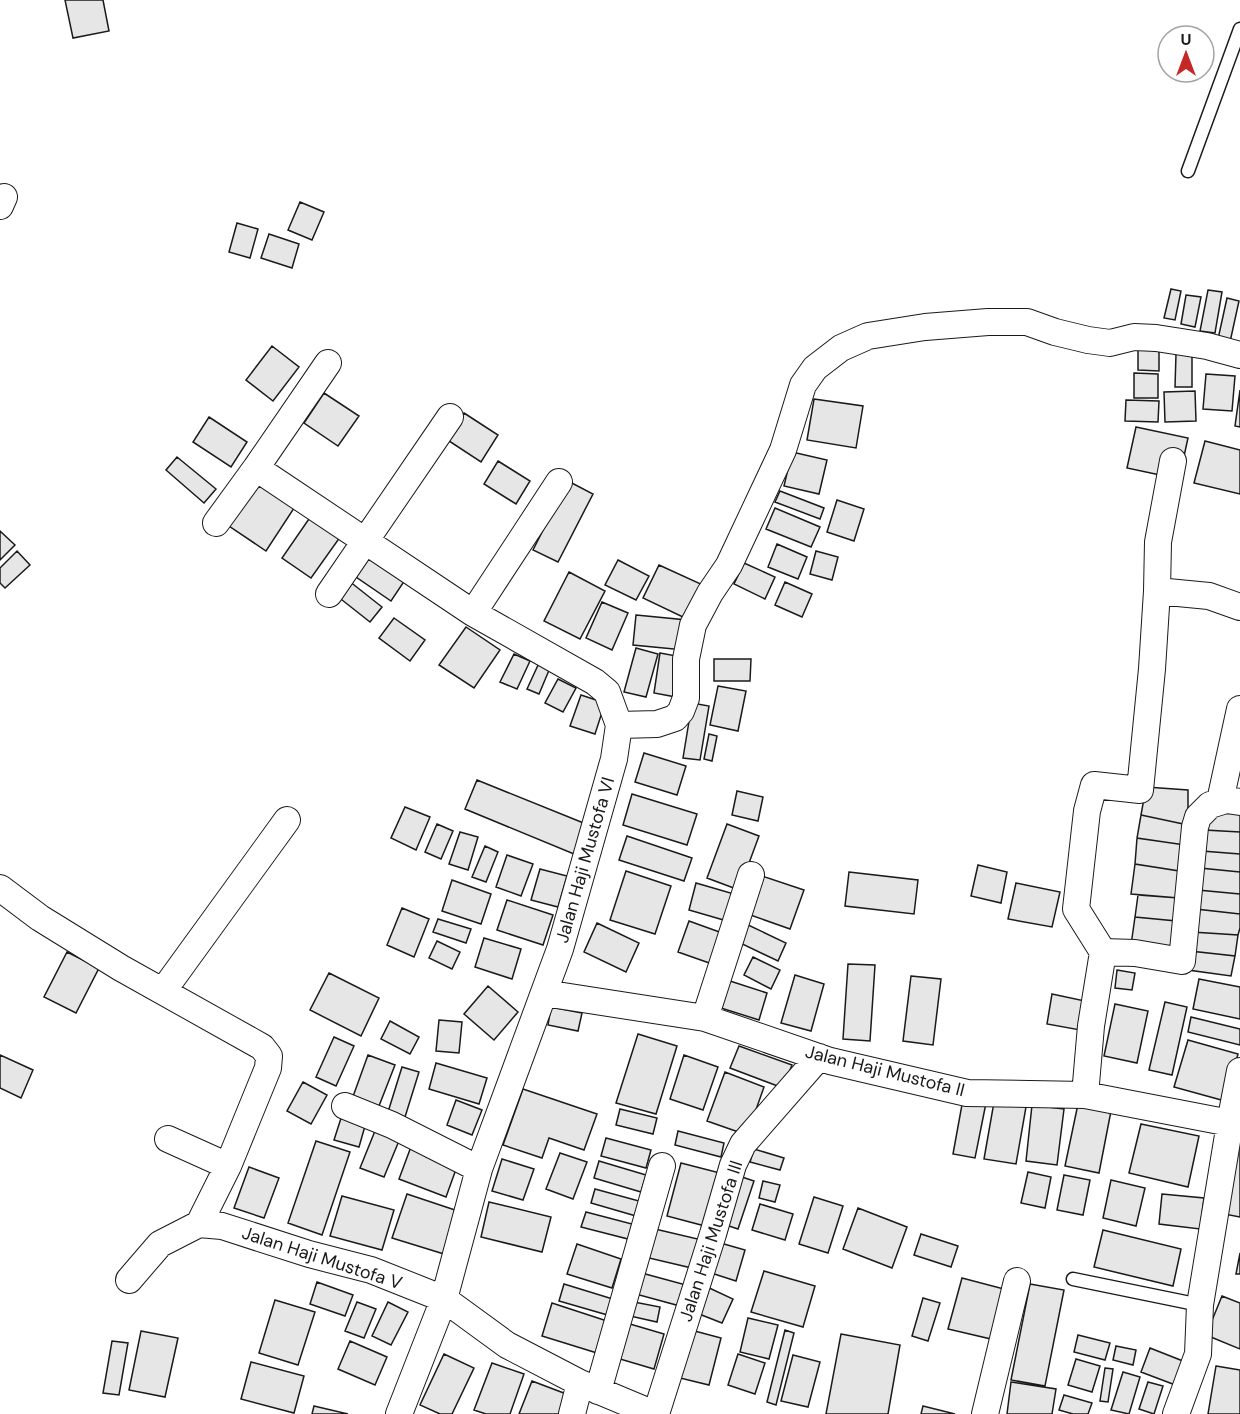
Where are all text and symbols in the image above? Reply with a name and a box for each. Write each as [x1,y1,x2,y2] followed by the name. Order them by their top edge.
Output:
[1156,24,1216,84] north arrow
[1181,29,1191,50] text: U
[550,774,620,946] street label: Jalan Haji Mustofa VI
[803,1040,967,1102] street label: Jalan Haji Mustofa II
[674,1157,748,1325] street label: Jalan Haji Mustofa III
[239,1221,405,1295] street label: Jalan Haji Mustofa V

